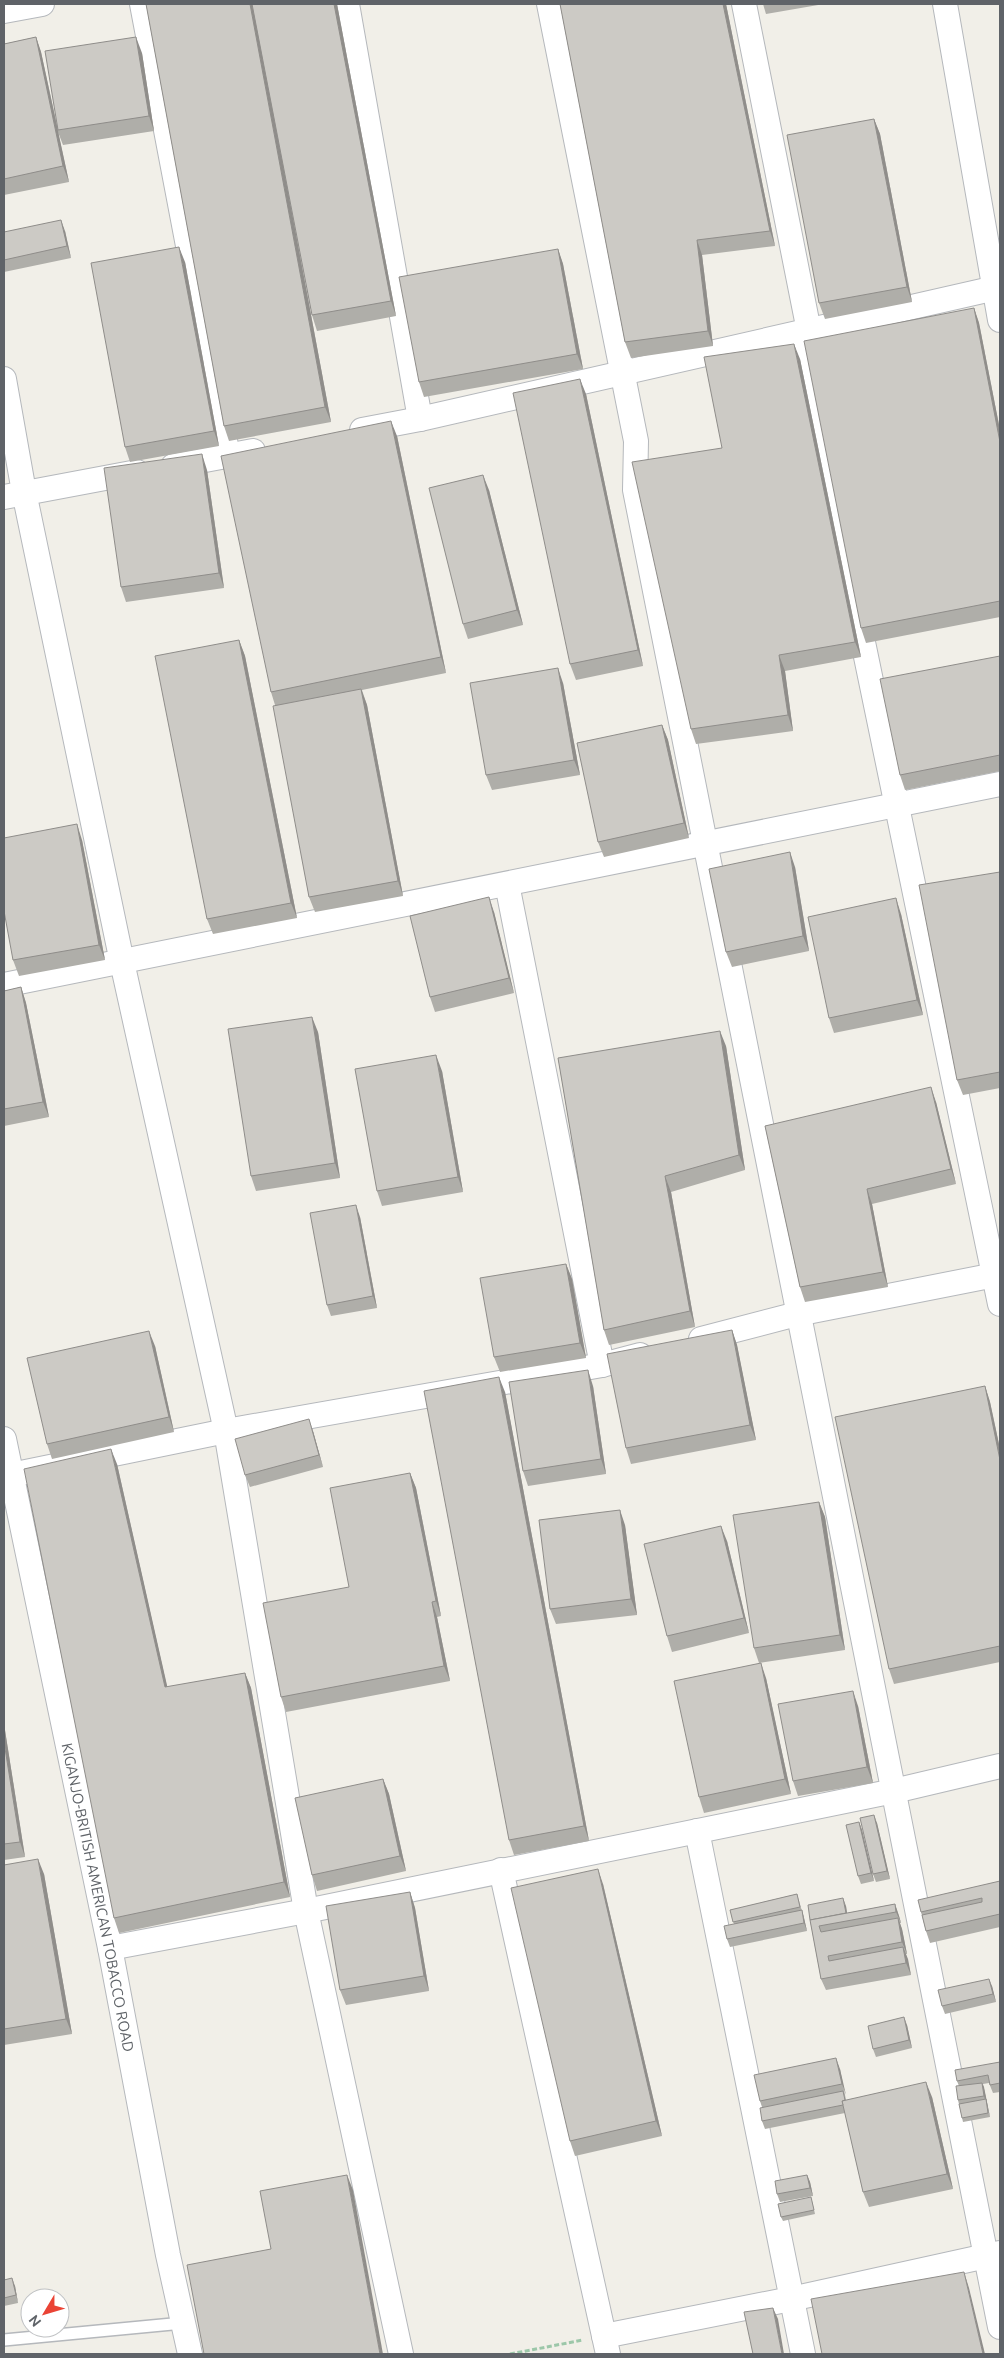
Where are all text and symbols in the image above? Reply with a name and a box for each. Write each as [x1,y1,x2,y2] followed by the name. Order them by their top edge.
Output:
[59,1741,138,2053] street label: KIGANJO-BRITISH AMERICAN TOBACCO ROAD
[20,2288,70,2338] north arrow
[25,2312,44,2330] text: N

